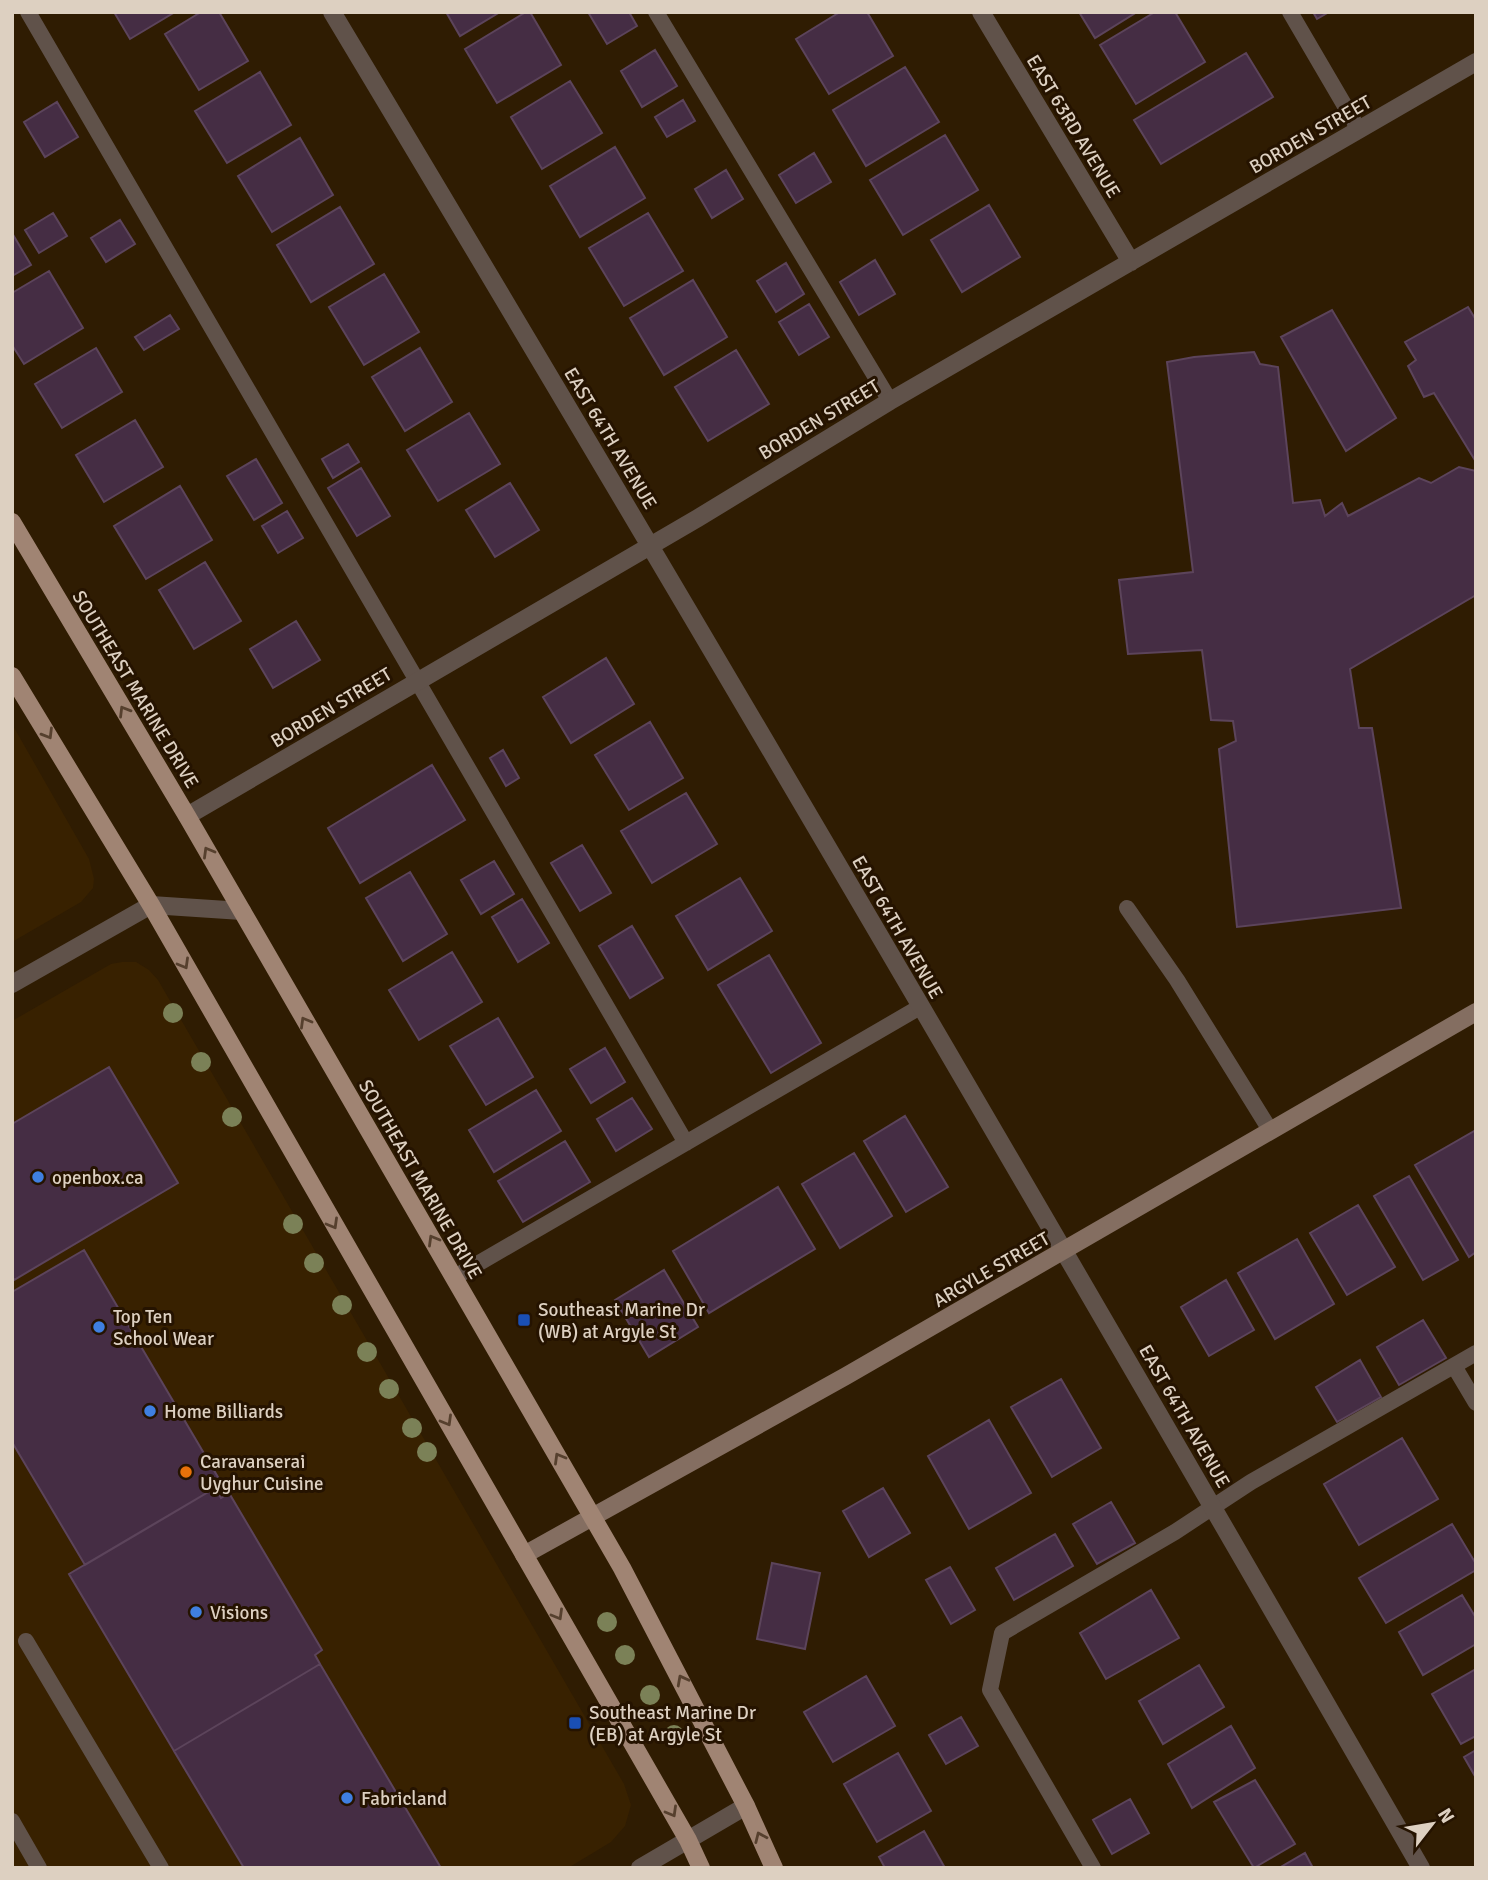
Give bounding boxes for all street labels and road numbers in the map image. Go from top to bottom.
street label: EAST 63RD AVENUE [1021,50,1125,203]
street label: BORDEN STREET [1245,90,1376,180]
street label: EAST 64TH AVENUE [558,363,662,514]
street label: BORDEN STREET [755,374,885,465]
street label: SOUTHEAST MARINE DRIVE [67,586,204,793]
street label: BORDEN STREET [267,662,397,753]
street label: EAST 64TH AVENUE [846,852,948,1003]
street label: SOUTHEAST MARINE DRIVE [353,1075,487,1284]
street label: ARGYLE STREET [929,1226,1055,1313]
street label: EAST 64TH AVENUE [1133,1341,1235,1492]

